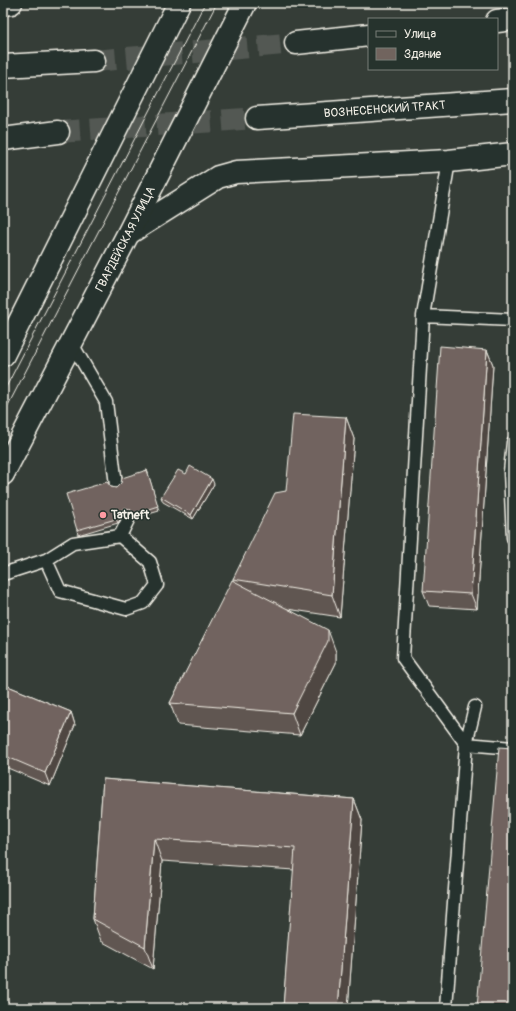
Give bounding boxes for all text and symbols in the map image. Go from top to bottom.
legend [368,18,498,70]
text: Улица [404,27,436,42]
text: Здание [404,47,441,62]
street label: ВОЗНЕСЕНСКИЙ ТРАКТ [323,98,446,121]
street label: ГВАРДЕЙСКАЯ УЛИЦА [92,184,159,294]
place label: Tatneft [110,508,151,523]
marker: Tatneft [98,510,108,520]

